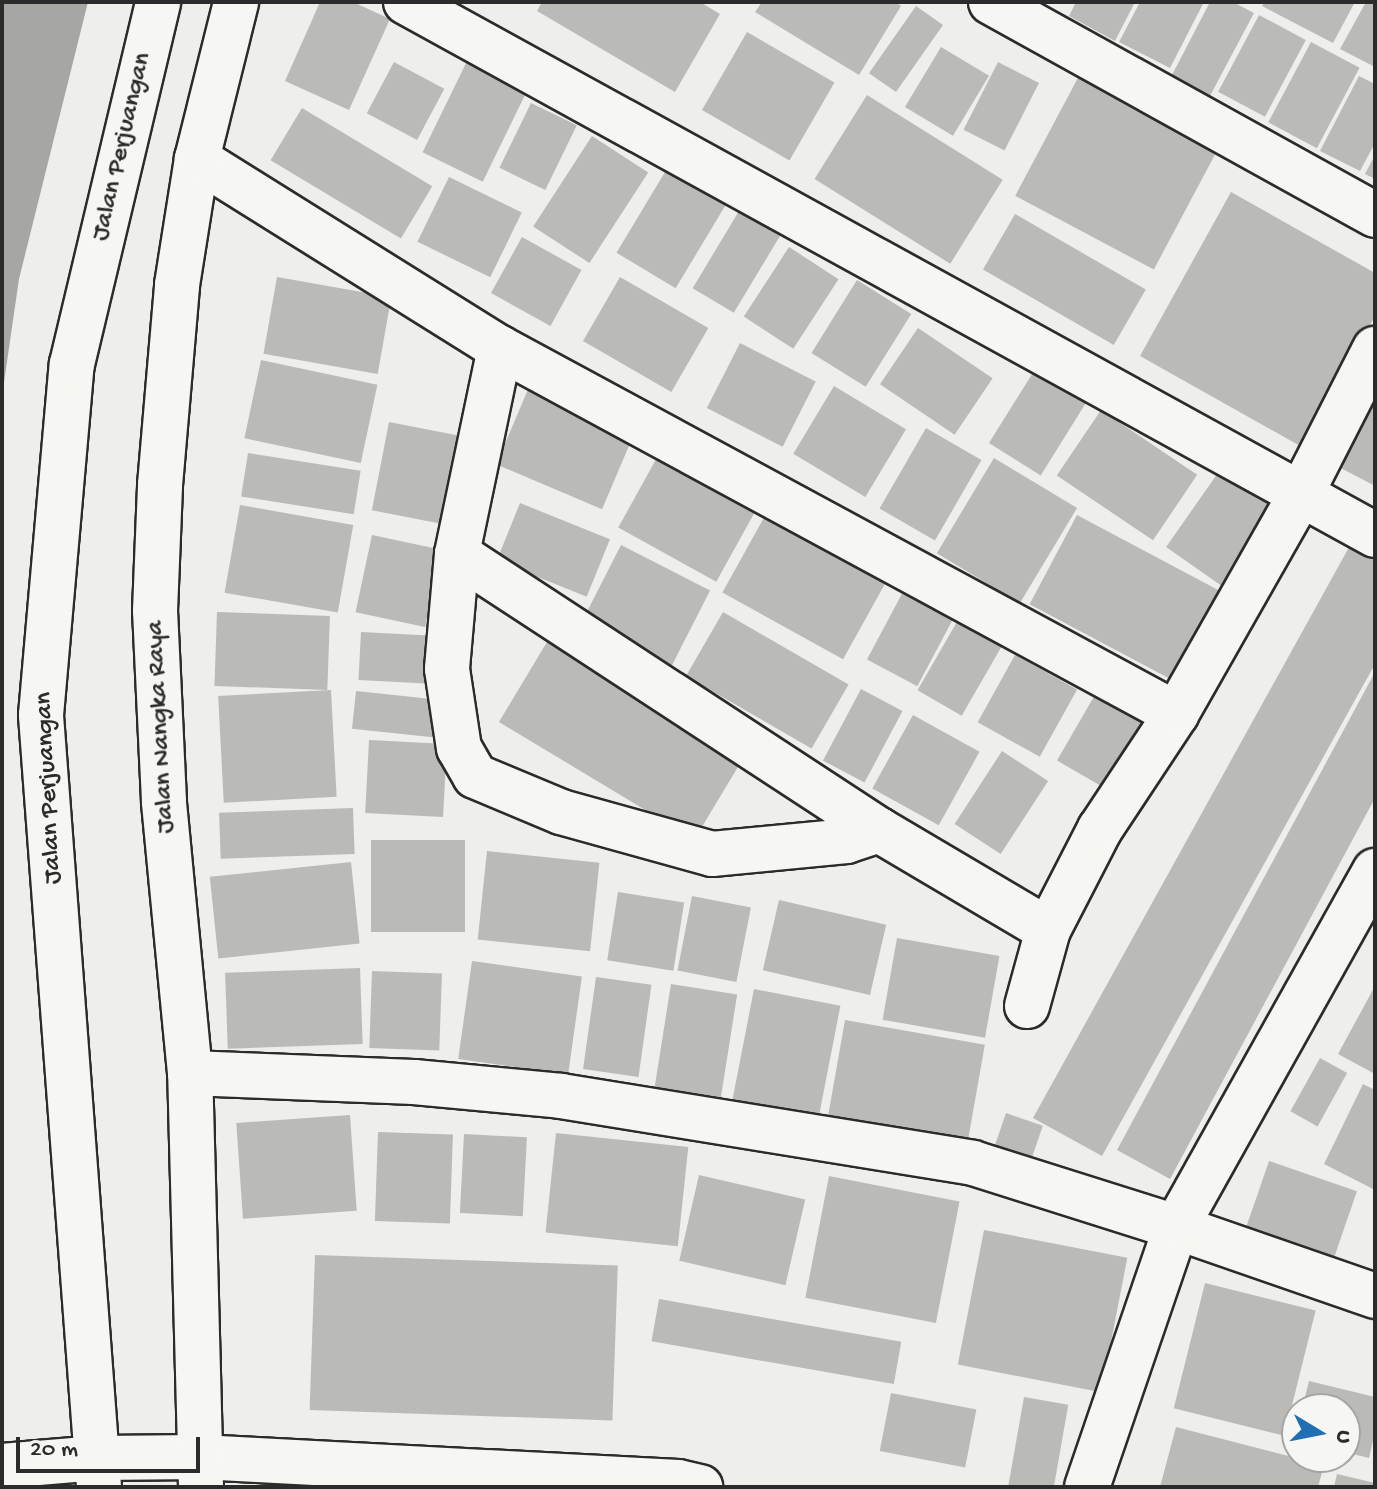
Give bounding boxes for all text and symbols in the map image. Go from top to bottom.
street label: Jalan Perjuangan [86,50,160,244]
street label: Jalan Nangka Raya [141,620,183,834]
street label: Jalan Perjuangan [29,691,71,885]
north arrow [1281,1393,1361,1473]
scale bar [20,1421,204,1471]
text: U [1329,1428,1357,1445]
text: 20 m [30,1436,78,1465]

